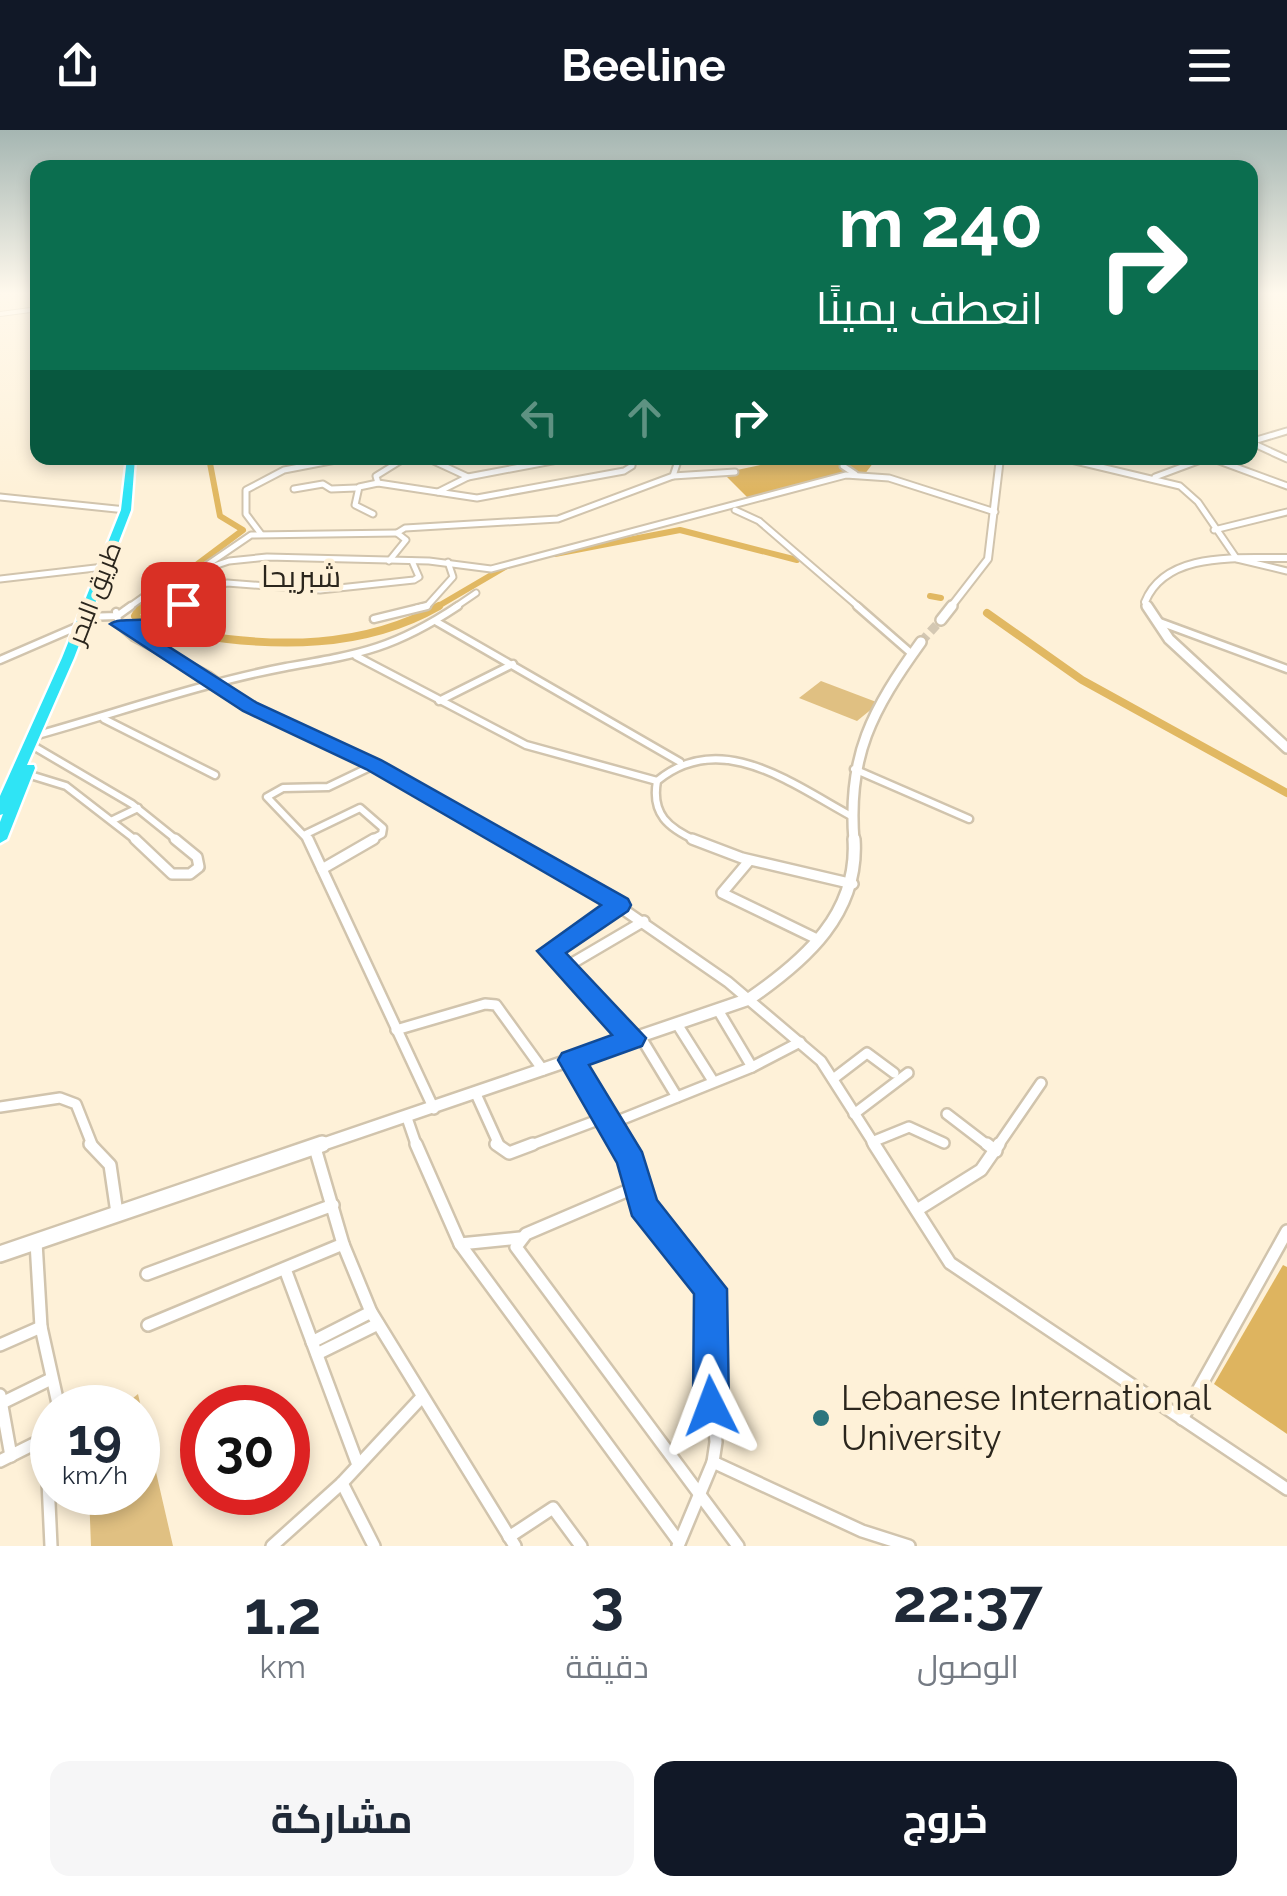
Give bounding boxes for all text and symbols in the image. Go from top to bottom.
icon: share [50,38,105,93]
icon: menu [1182,38,1237,93]
text: Beeline [561,39,726,92]
text: 240 m [839,181,1043,263]
icon: right [1078,200,1208,330]
text: انعطف يمينًا [815,282,1043,335]
icon: left [512,390,567,445]
icon: ahead [617,390,672,445]
icon: right [722,390,777,445]
street label: طريق البحر [60,538,128,651]
district label: شبريحا [261,559,341,594]
pin [141,562,226,647]
icon: arrive [156,577,211,632]
position arrow [659,1354,763,1458]
place label: Lebanese International University [841,1377,1212,1458]
speed limit sign: 30 [180,1385,310,1515]
marker: Lebanese International University [810,1407,832,1429]
text: 19 [68,1408,122,1467]
text: km/h [62,1460,128,1490]
text: 3 [590,1566,624,1636]
text: 22:37 [893,1566,1043,1636]
text: 1.2 [244,1578,321,1648]
text: km [260,1648,306,1685]
text: دقيقة [566,1648,649,1685]
text: الوصول [917,1648,1019,1685]
button: مشاركة [50,1761,634,1876]
button: خروج [654,1761,1237,1876]

